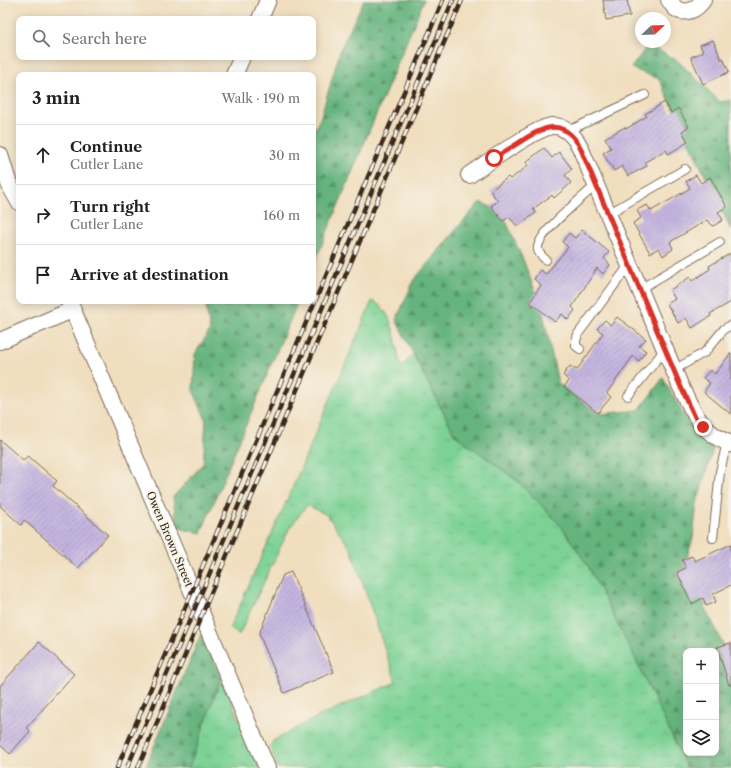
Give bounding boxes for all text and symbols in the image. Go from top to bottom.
north arrow [635,12,671,48]
search box [16,16,316,60]
icon: search [30,27,52,49]
text: Search here [62,29,147,48]
text: 3 min [32,88,81,108]
text: Walk · 190 m [221,90,300,106]
text: Continue [70,137,142,156]
icon: ahead [32,144,54,166]
text: 30 m [269,147,300,163]
route start [485,149,503,167]
text: Cutler Lane [70,156,143,172]
text: Turn right [70,197,150,216]
icon: right [32,204,54,226]
text: 160 m [263,207,300,223]
text: Cutler Lane [70,216,143,232]
icon: arrive [32,264,54,286]
text: Arrive at destination [70,265,229,284]
route end [694,418,712,436]
street label: Owen Brown Street [144,489,197,589]
map controls [683,648,719,756]
button: + [683,648,719,684]
button: − [683,684,719,720]
button: layers [683,720,719,756]

